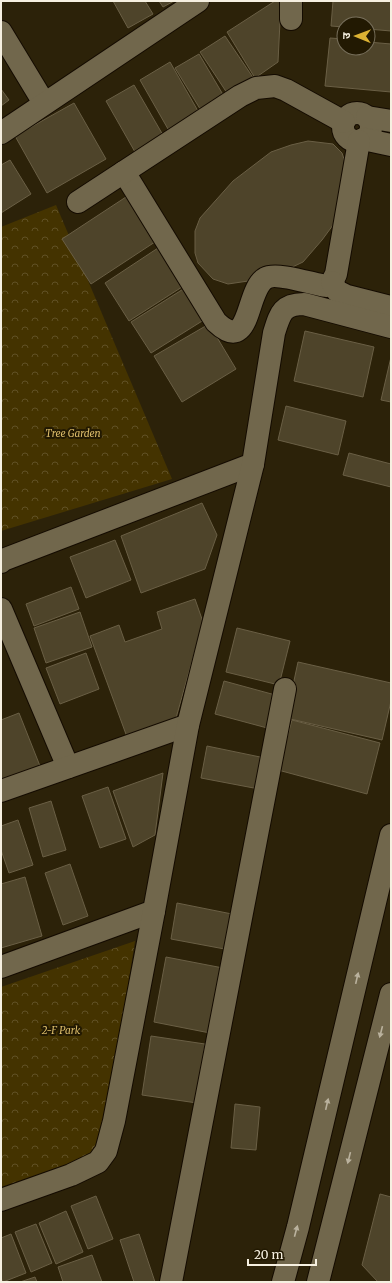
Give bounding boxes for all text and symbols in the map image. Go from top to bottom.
north arrow [336,16,376,56]
text: उ [339,32,353,39]
park label: Tree Garden [45,427,101,440]
one-way arrow [354,972,360,984]
park label: 2-F Park [41,1024,81,1037]
one-way arrow [378,1026,384,1038]
one-way arrow [324,1098,330,1111]
one-way arrow [346,1151,352,1164]
one-way arrow [294,1225,300,1237]
scale bar [248,1241,316,1267]
text: 20 m [254,1247,283,1262]

